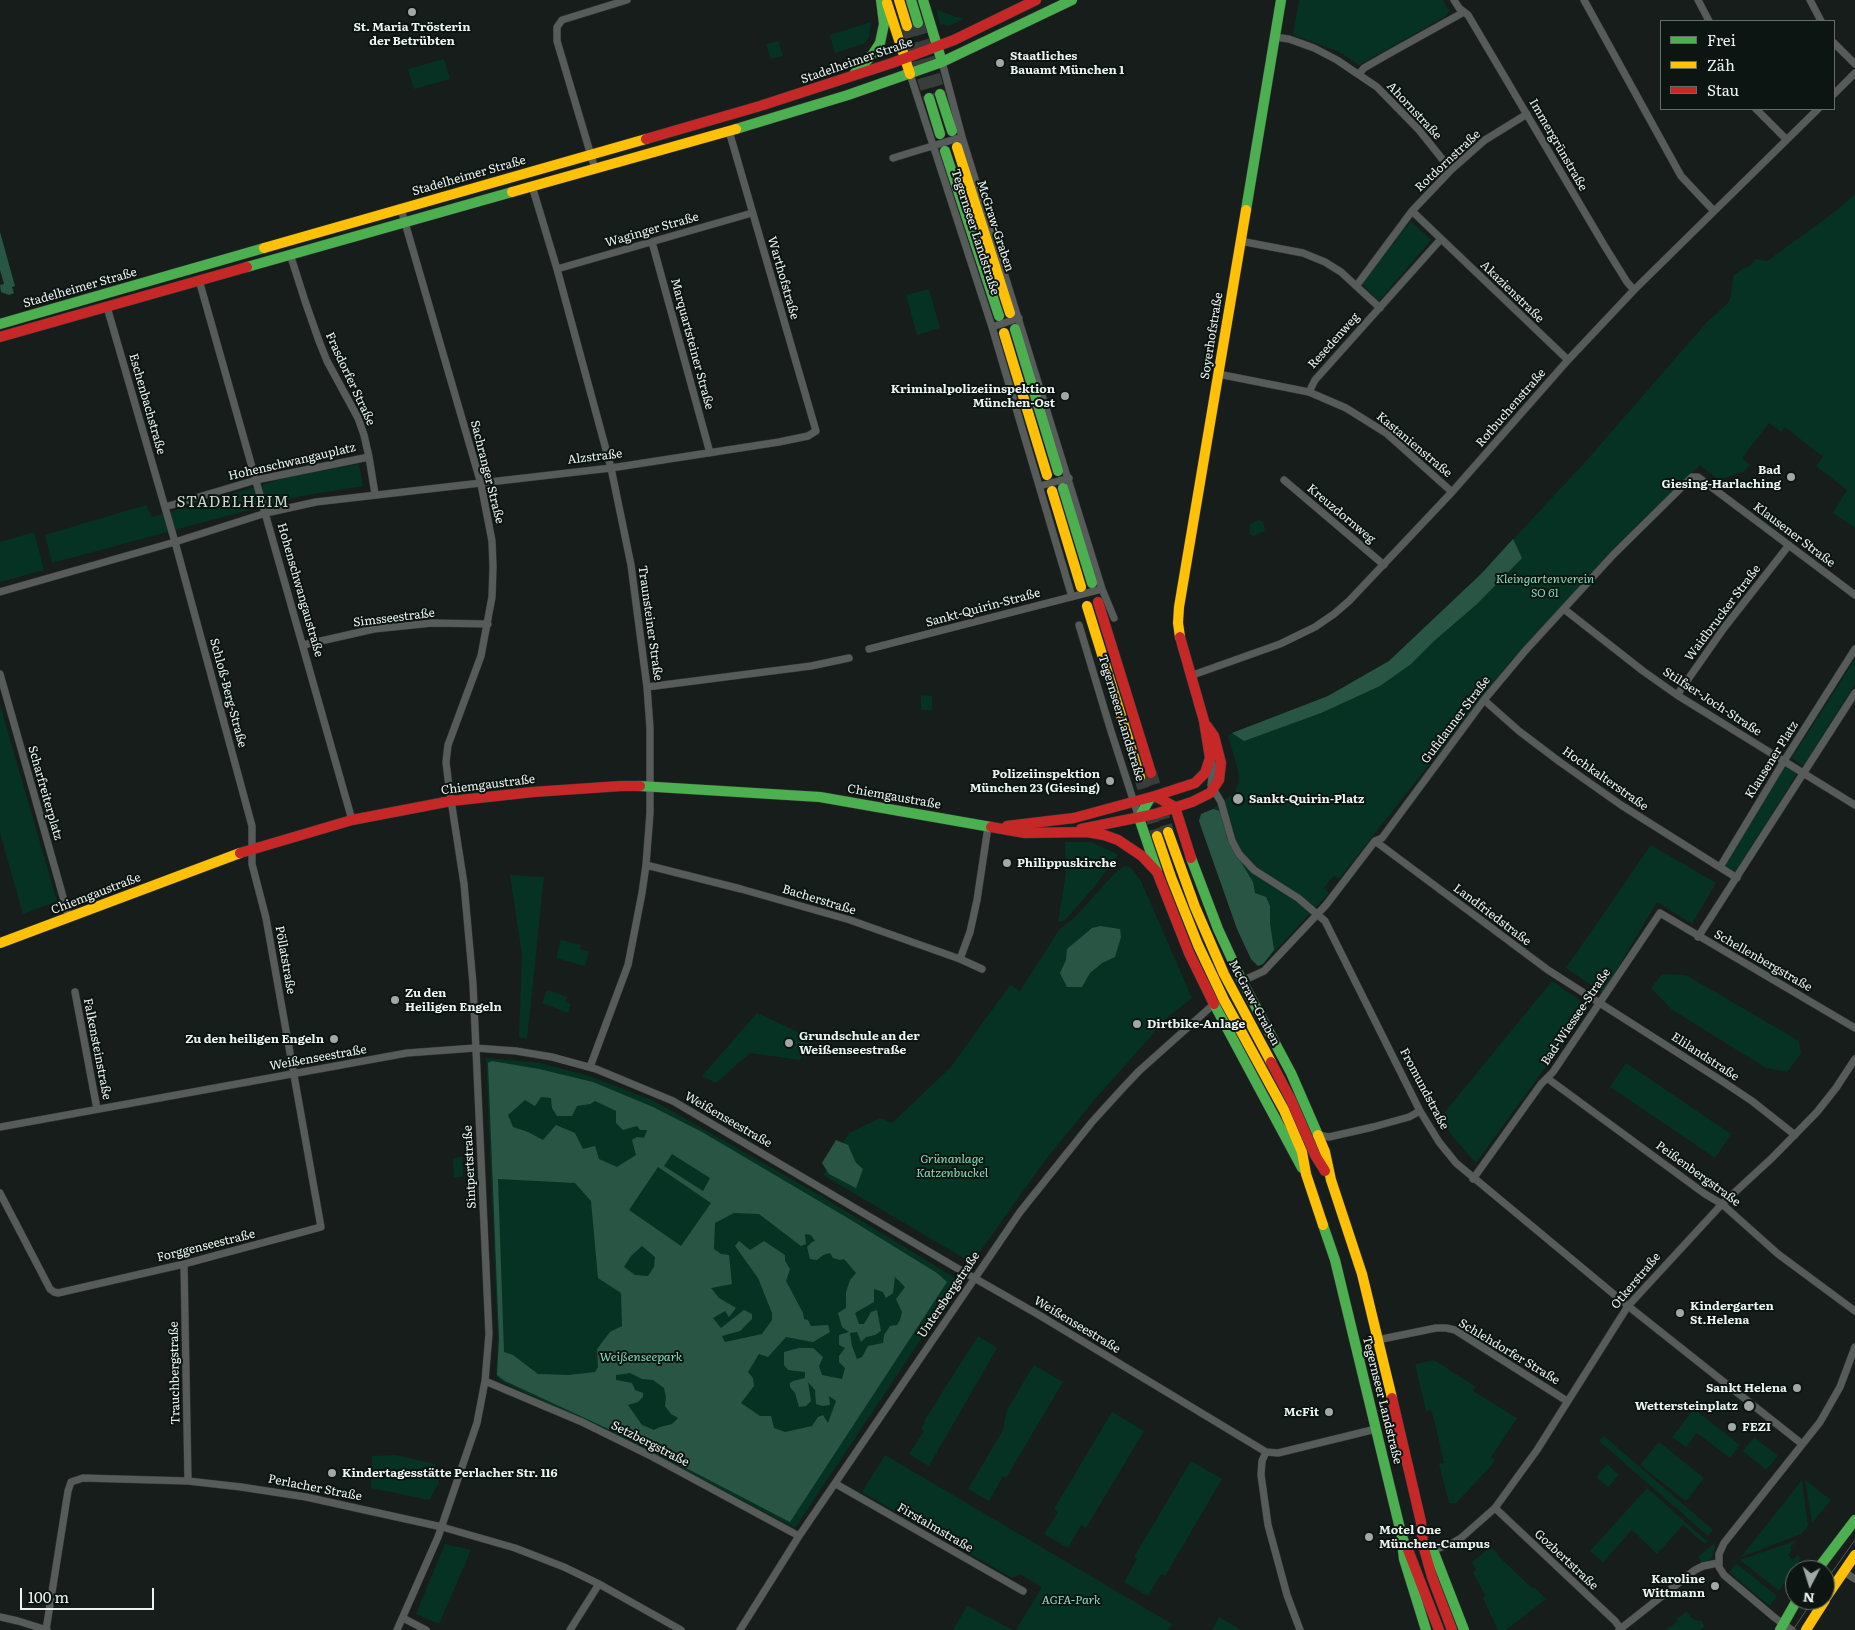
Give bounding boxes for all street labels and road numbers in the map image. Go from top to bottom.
street label: Stadelheimer Straße [799,35,915,87]
street label: Ahornstraße [1384,79,1444,143]
street label: Immergrünstraße [1526,96,1590,194]
street label: Rotdornstraße [1412,127,1484,195]
street label: Stadelheimer Straße [411,153,527,199]
street label: Tegernseer Landstraße [948,167,1002,297]
street label: McGraw-Graben [973,179,1017,273]
street label: Waginger Straße [603,210,701,250]
street label: Warthofstraße [764,235,802,321]
street label: Akazienstraße [1477,258,1547,326]
street label: Stadelheimer Straße [22,265,138,311]
street label: Marquartsteiner Straße [668,277,716,411]
street label: Soyerhofstraße [1198,291,1226,381]
street label: Resedenweg [1305,310,1363,372]
street label: Frasdorfer Straße [322,330,378,428]
street label: Eschenbachstraße [126,352,168,456]
street label: Rotbuchenstraße [1473,366,1549,450]
street label: Kastanienstraße [1373,409,1455,481]
street label: Sachranger Straße [467,419,507,525]
street label: Hohenschwangauplatz [227,440,357,484]
street label: Alzstraße [567,446,623,468]
street label: Kreuzdornweg [1304,481,1378,547]
street label: Klausener Straße [1750,500,1838,570]
street label: Hohenschwangaustraße [274,521,326,659]
street label: Waidbrucker Straße [1682,562,1764,664]
street label: Traunsteiner Straße [635,564,665,682]
street label: Sankt-Quirin-Straße [924,586,1042,630]
street label: Simsseestraße [352,606,436,630]
street label: Schloß-Berg-Straße [206,637,250,749]
street label: Tegernseer Landstraße [1095,653,1147,783]
street label: Stilfser-Joch-Straße [1660,665,1764,739]
street label: Gufidauner Straße [1418,673,1494,767]
street label: Klausener Platz [1742,719,1802,801]
street label: Scharfreiterplatz [25,744,65,842]
street label: Hochkalterstraße [1559,744,1651,814]
street label: Chiemgaustraße [440,772,536,798]
street label: Chiemgaustraße [846,782,942,812]
street label: Chiemgaustraße [49,870,143,918]
street label: Landfriedstraße [1450,881,1534,949]
street label: Bacherstraße [780,882,858,918]
street label: Pöllatstraße [272,925,298,995]
street label: Schellenbergstraße [1712,927,1814,995]
street label: McGraw-Graben [1225,958,1283,1048]
street label: Bad-Wiessee-Straße [1538,966,1614,1068]
street label: Falkensteinstraße [80,997,114,1101]
street label: Elilandstraße [1669,1030,1741,1084]
street label: Weißenseestraße [268,1042,368,1074]
street label: Fromundstraße [1396,1046,1452,1132]
street label: Weißenseestraße [682,1089,774,1151]
street label: Sintpertstraße [461,1125,479,1209]
street label: Peißenbergstraße [1653,1138,1743,1210]
street label: Forggenseestraße [155,1227,257,1265]
street label: Untersbergstraße [915,1249,983,1341]
street label: Otkerstraße [1608,1250,1664,1312]
street label: Weißenseestraße [1031,1293,1123,1357]
street label: Schlehdorfer Straße [1456,1316,1562,1388]
street label: Trauchbergstraße [167,1321,183,1425]
street label: Tegernseer Landstraße [1359,1334,1405,1466]
street label: Setzbergstraße [608,1418,692,1470]
street label: Perlacher Straße [267,1472,363,1504]
street label: Firstalmstraße [894,1500,976,1556]
street label: Gozbertstraße [1531,1527,1601,1593]

